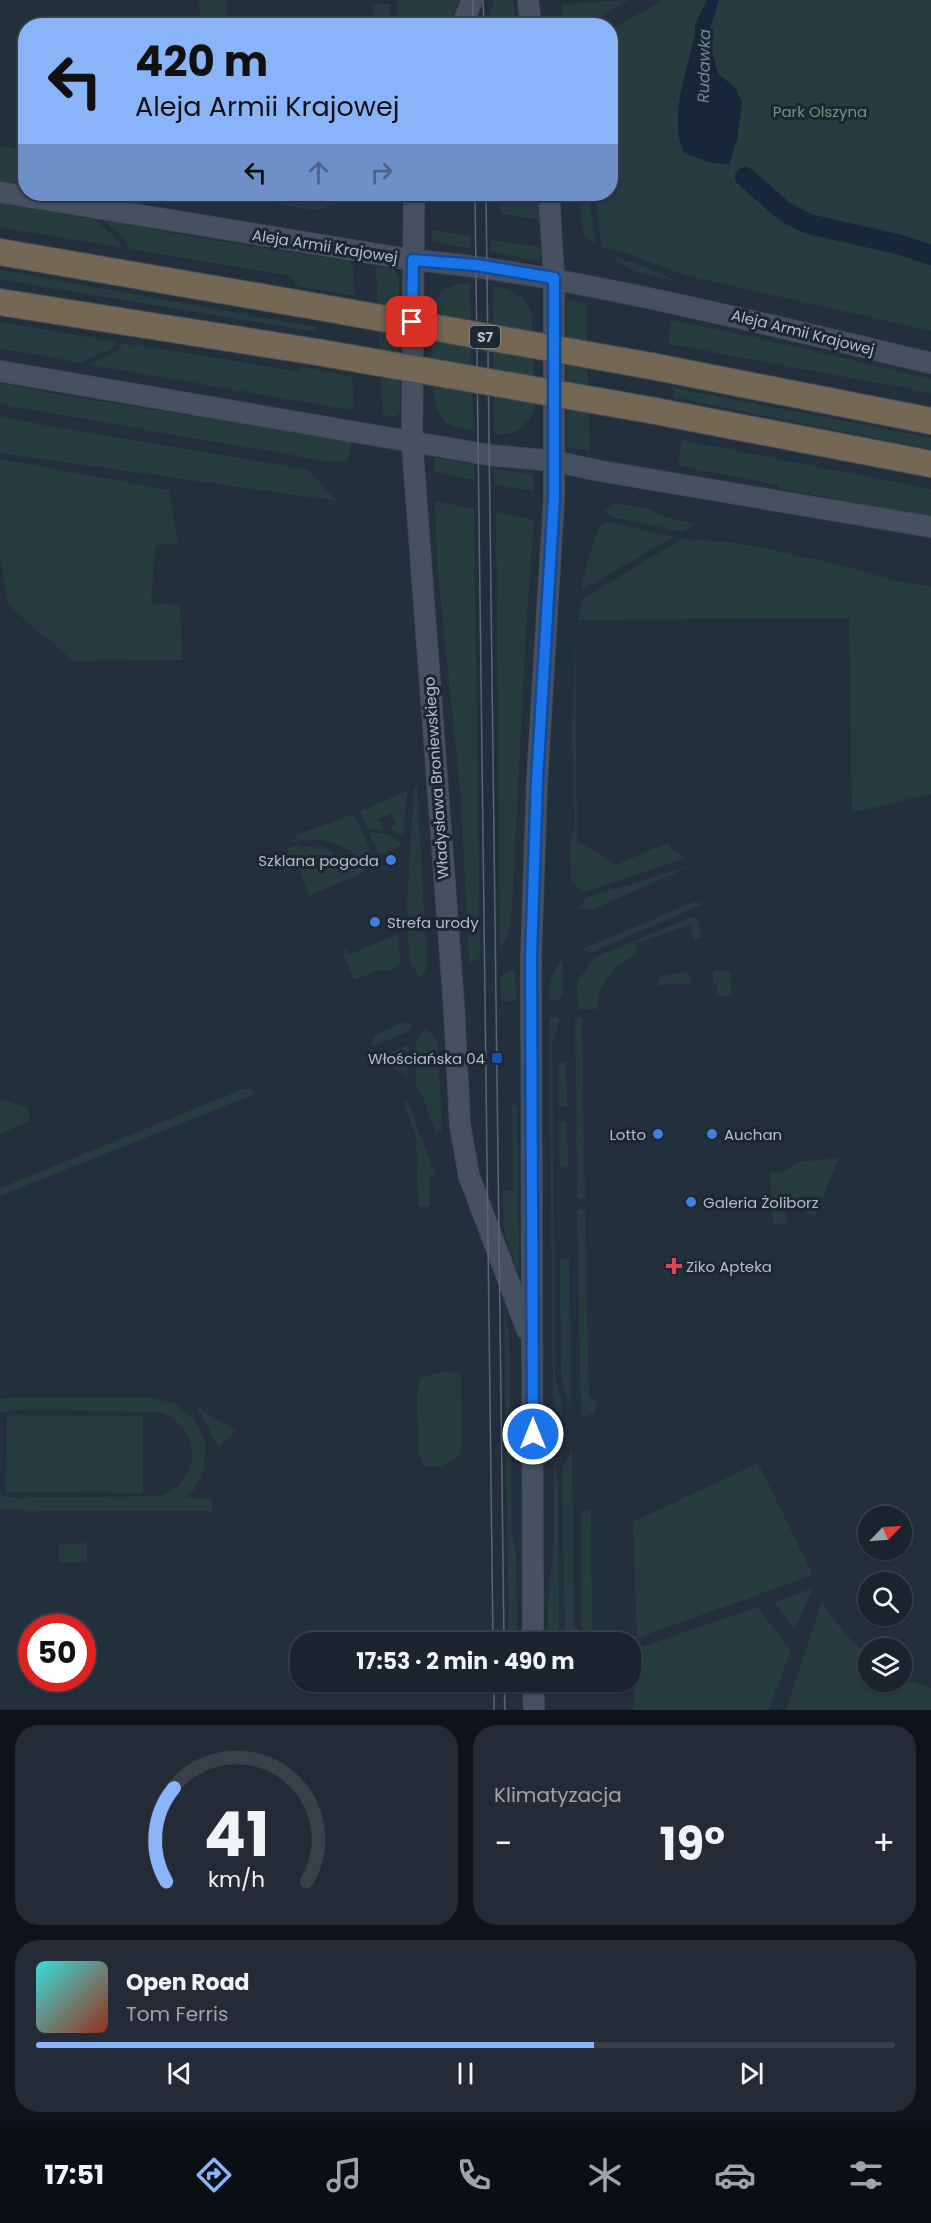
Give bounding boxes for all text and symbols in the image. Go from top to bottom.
water label: Rudawka [692,29,716,103]
text: 420 m [135,32,268,91]
icon: left [36,42,114,120]
text: Aleja Armii Krajowej [135,88,399,125]
park label: Park Olszyna [773,101,867,122]
icon: left [239,156,272,189]
icon: ahead [302,156,335,189]
icon: right [365,156,398,189]
street label: Aleja Armii Krajowej [251,224,399,268]
pin [386,296,437,347]
street label: Aleja Armii Krajowej [729,304,877,360]
icon: arrive [395,305,428,338]
road number: S7 [470,326,500,348]
street label: Władysława Broniewskiego [418,676,454,880]
place label: Szklana pogoda [258,850,379,871]
marker: Szklana pogoda [384,853,398,867]
place label: Strefa urody [387,912,479,933]
marker: Strefa urody [368,915,382,929]
place label: Włościańska 04 [368,1048,485,1069]
marker: Włościańska 04 [490,1051,504,1065]
place label: Lotto [609,1124,646,1145]
place label: Auchan [724,1124,782,1145]
marker: Lotto [651,1127,665,1141]
marker: Auchan [705,1127,719,1141]
place label: Galeria Żoliborz [703,1192,819,1213]
marker: Galeria Żoliborz [684,1195,698,1209]
place label: Ziko Apteka [686,1256,772,1277]
marker: Ziko Apteka [667,1259,681,1273]
position arrow [501,1402,565,1466]
north arrow [858,1506,912,1560]
map controls [858,1506,912,1692]
button: search [858,1572,912,1626]
speed limit sign: 50 [18,1614,96,1692]
button: layers [858,1638,912,1692]
text: 17:53 · 2 min · 490 m [356,1646,575,1677]
text: Klimatyzacja [494,1781,622,1809]
text: 41 [204,1790,269,1878]
text: 19° [660,1813,725,1876]
text: − [494,1820,512,1867]
text: + [872,1820,895,1867]
text: km/h [208,1864,265,1895]
text: Open Road [126,1967,250,1998]
text: Tom Ferris [126,2000,228,2028]
icon: previous [163,2057,196,2090]
icon: pause [449,2057,482,2090]
icon: next [735,2057,768,2090]
icon: directions [193,2154,235,2196]
icon: music [323,2154,365,2196]
icon: phone [453,2154,495,2196]
icon: climate [584,2154,626,2196]
icon: car [714,2154,756,2196]
icon: filters [845,2154,887,2196]
text: 17:51 [44,2156,104,2193]

